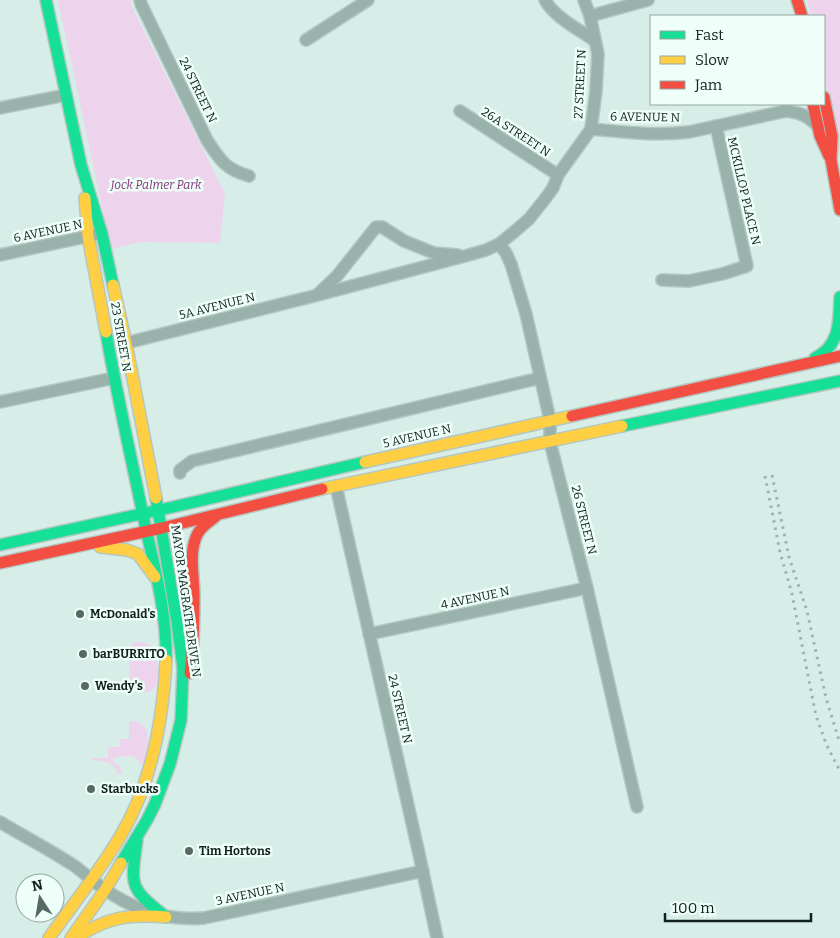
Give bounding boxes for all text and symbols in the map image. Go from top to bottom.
legend [650,15,825,105]
text: Fast [695,26,724,44]
street label: 27 STREET N [571,48,589,119]
text: Slow [695,51,730,69]
street label: 24 STREET N [176,55,220,125]
text: Jam [694,76,723,94]
street label: 26A STREET N [479,105,553,160]
street label: 6 AVENUE N [610,109,681,125]
street label: MCKILLOP PLACE N [725,136,763,247]
park label: Jock Palmer Park [109,178,202,192]
street label: 6 AVENUE N [12,217,84,245]
street label: 5A AVENUE N [178,290,257,322]
street label: 23 STREET N [108,301,134,373]
street label: 5 AVENUE N [382,421,453,451]
street label: 26 STREET N [569,484,599,556]
street label: MAYOR MAGRATH DRIVE N [168,524,204,678]
street label: 4 AVENUE N [439,584,511,612]
place label: McDonald's [90,607,156,621]
marker: McDonald's [74,608,86,620]
place label: barBURRITO [93,647,165,661]
marker: barBURRITO [77,648,89,660]
street label: 24 STREET N [385,673,415,746]
place label: Wendy's [95,679,143,693]
marker: Wendy's [79,680,91,692]
place label: Starbucks [101,782,159,796]
marker: Starbucks [85,783,97,795]
place label: Tim Hortons [199,844,271,858]
marker: Tim Hortons [183,845,195,857]
north arrow [15,873,65,923]
text: N [30,876,45,895]
street label: 3 AVENUE N [214,880,286,908]
scale bar [665,890,811,922]
text: 100 m [672,899,715,917]

